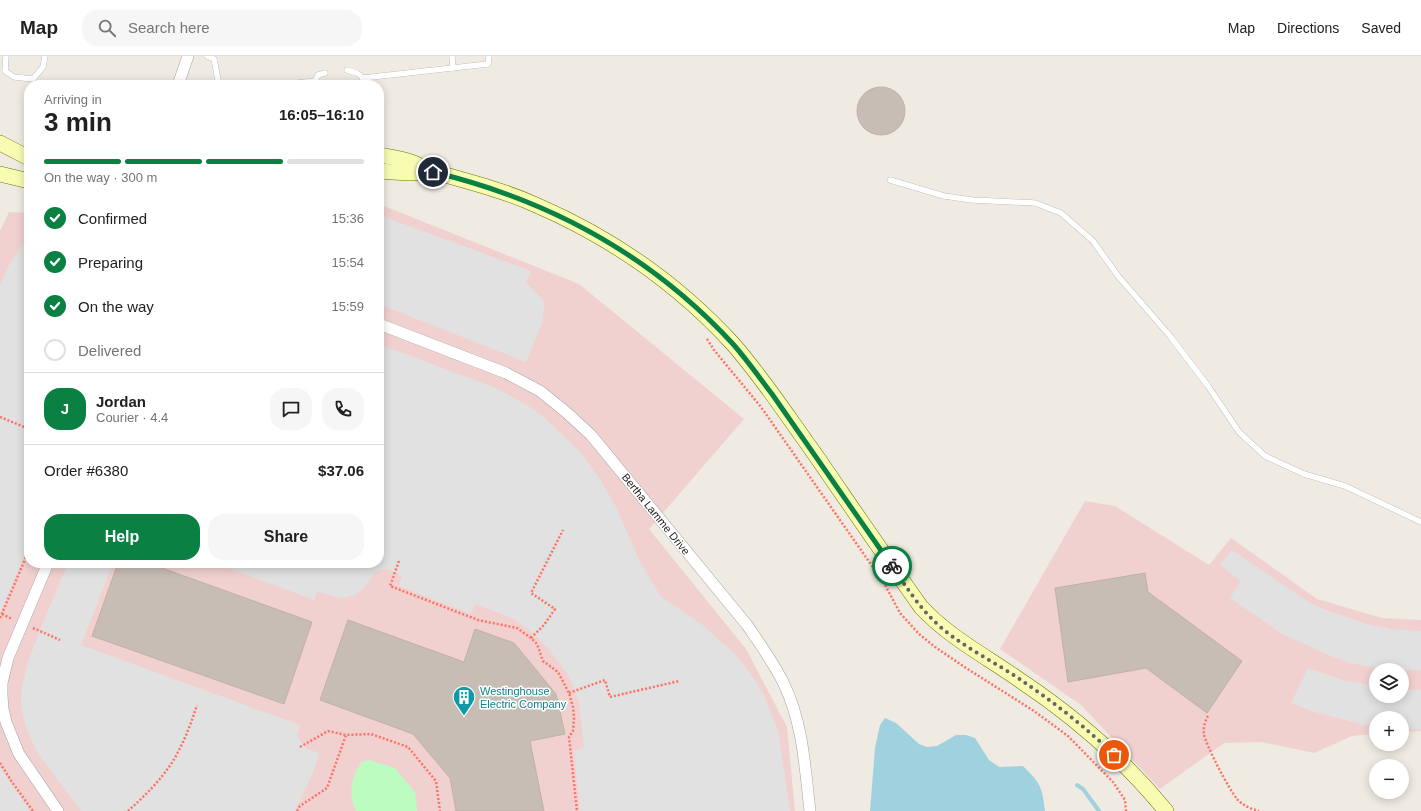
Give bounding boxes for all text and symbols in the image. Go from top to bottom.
search box [82,10,362,46]
text: Map [20,17,58,38]
icon: search [96,17,118,39]
text: Search here [128,19,210,36]
text: Map [1228,20,1255,36]
text: Directions [1277,20,1339,36]
text: Saved [1361,20,1401,36]
text: Arriving in [44,92,102,107]
text: 16:05–16:10 [279,106,364,123]
text: 3 min [44,107,112,137]
pin [416,155,450,189]
icon: home [422,161,444,183]
text: On the way · 300 m [44,170,157,185]
icon: check [44,207,66,229]
text: Confirmed [78,210,147,227]
text: 15:36 [331,211,364,226]
icon: check [44,251,66,273]
text: Preparing [78,254,143,271]
text: 15:54 [331,255,364,270]
icon: check [44,295,66,317]
text: On the way [78,298,154,315]
text: 15:59 [331,299,364,314]
text: Delivered [78,342,141,359]
button: chat [270,388,312,430]
button: phone [322,388,364,430]
text: Jordan [96,393,146,410]
text: J [61,400,69,417]
text: Courier · 4.4 [96,410,168,425]
text: Order #6380 [44,462,128,479]
text: $37.06 [318,462,364,479]
street label: Bertha Lamme Drive [620,471,692,557]
button: Help [44,514,200,560]
button: Share [208,514,364,560]
courier [872,546,912,586]
icon: bike [881,555,903,577]
map controls [1369,663,1409,799]
button: layers [1369,663,1409,703]
building icon: Westinghouse Electric Company [451,684,477,717]
place label: Westinghouse Electric Company [480,685,567,710]
button: + [1369,711,1409,751]
pin [1097,738,1131,772]
icon: bag [1103,744,1125,766]
button: − [1369,759,1409,799]

